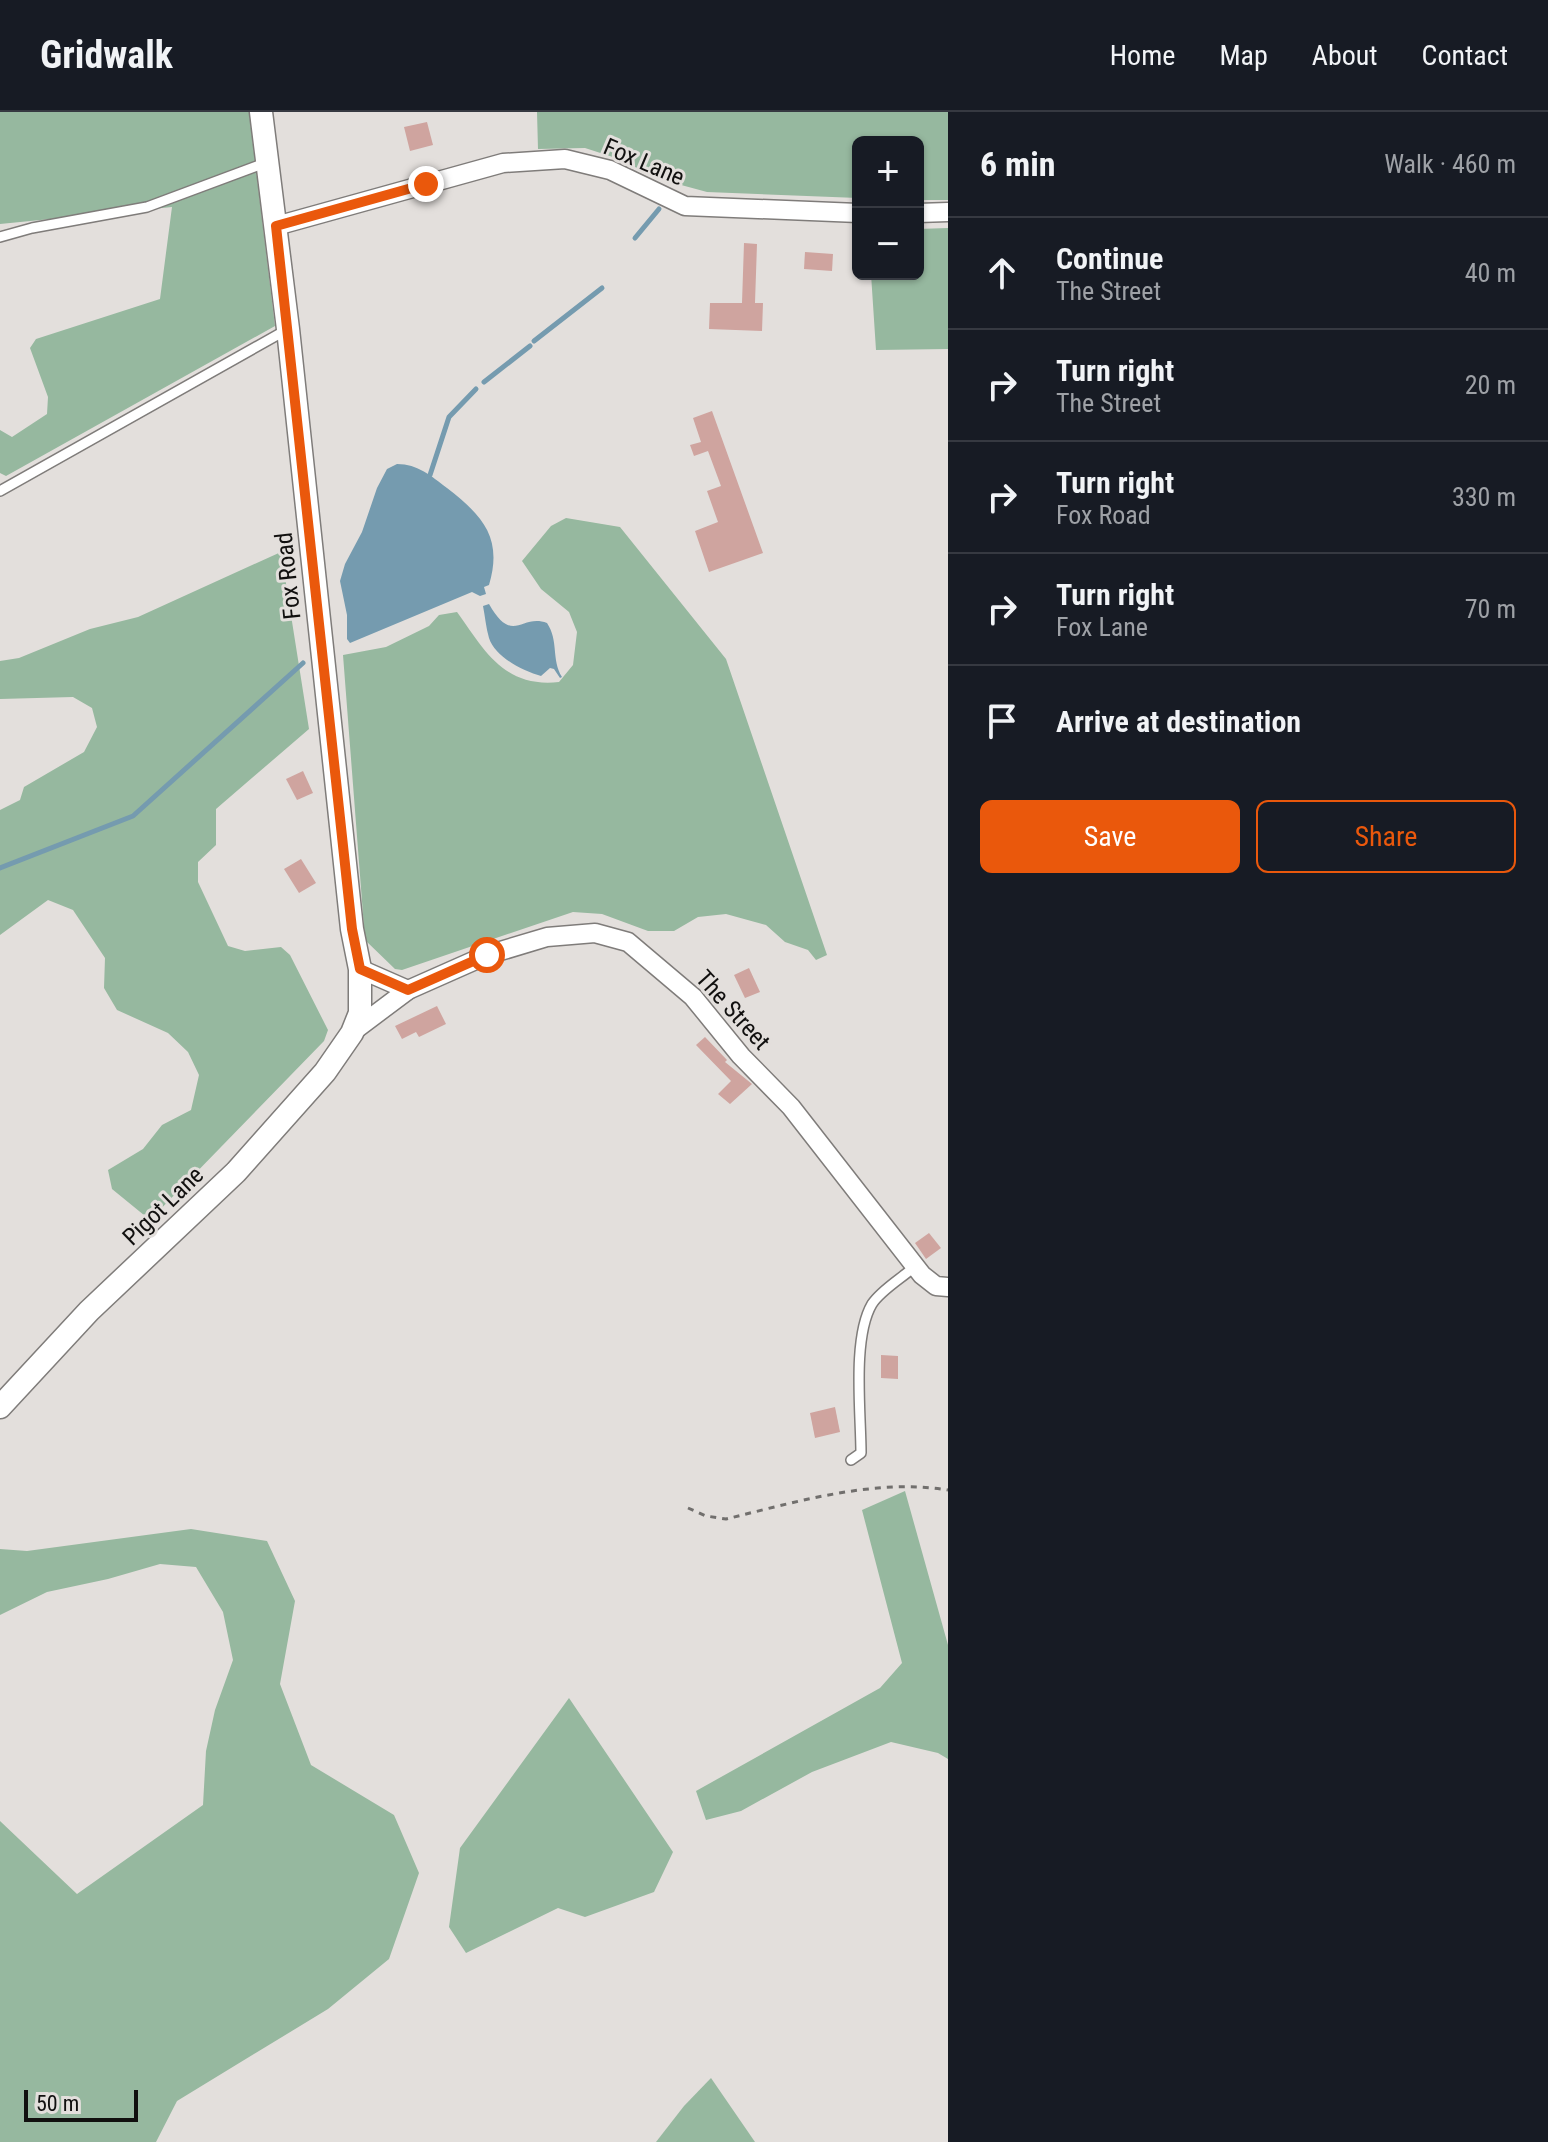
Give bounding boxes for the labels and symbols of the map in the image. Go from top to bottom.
street label: Fox Lane [599,133,689,191]
route end [408,166,444,202]
street label: Fox Road [270,531,306,621]
route start [469,937,505,973]
street label: The Street [690,965,776,1055]
street label: Pigot Lane [117,1161,209,1251]
scale bar [24,2086,138,2122]

